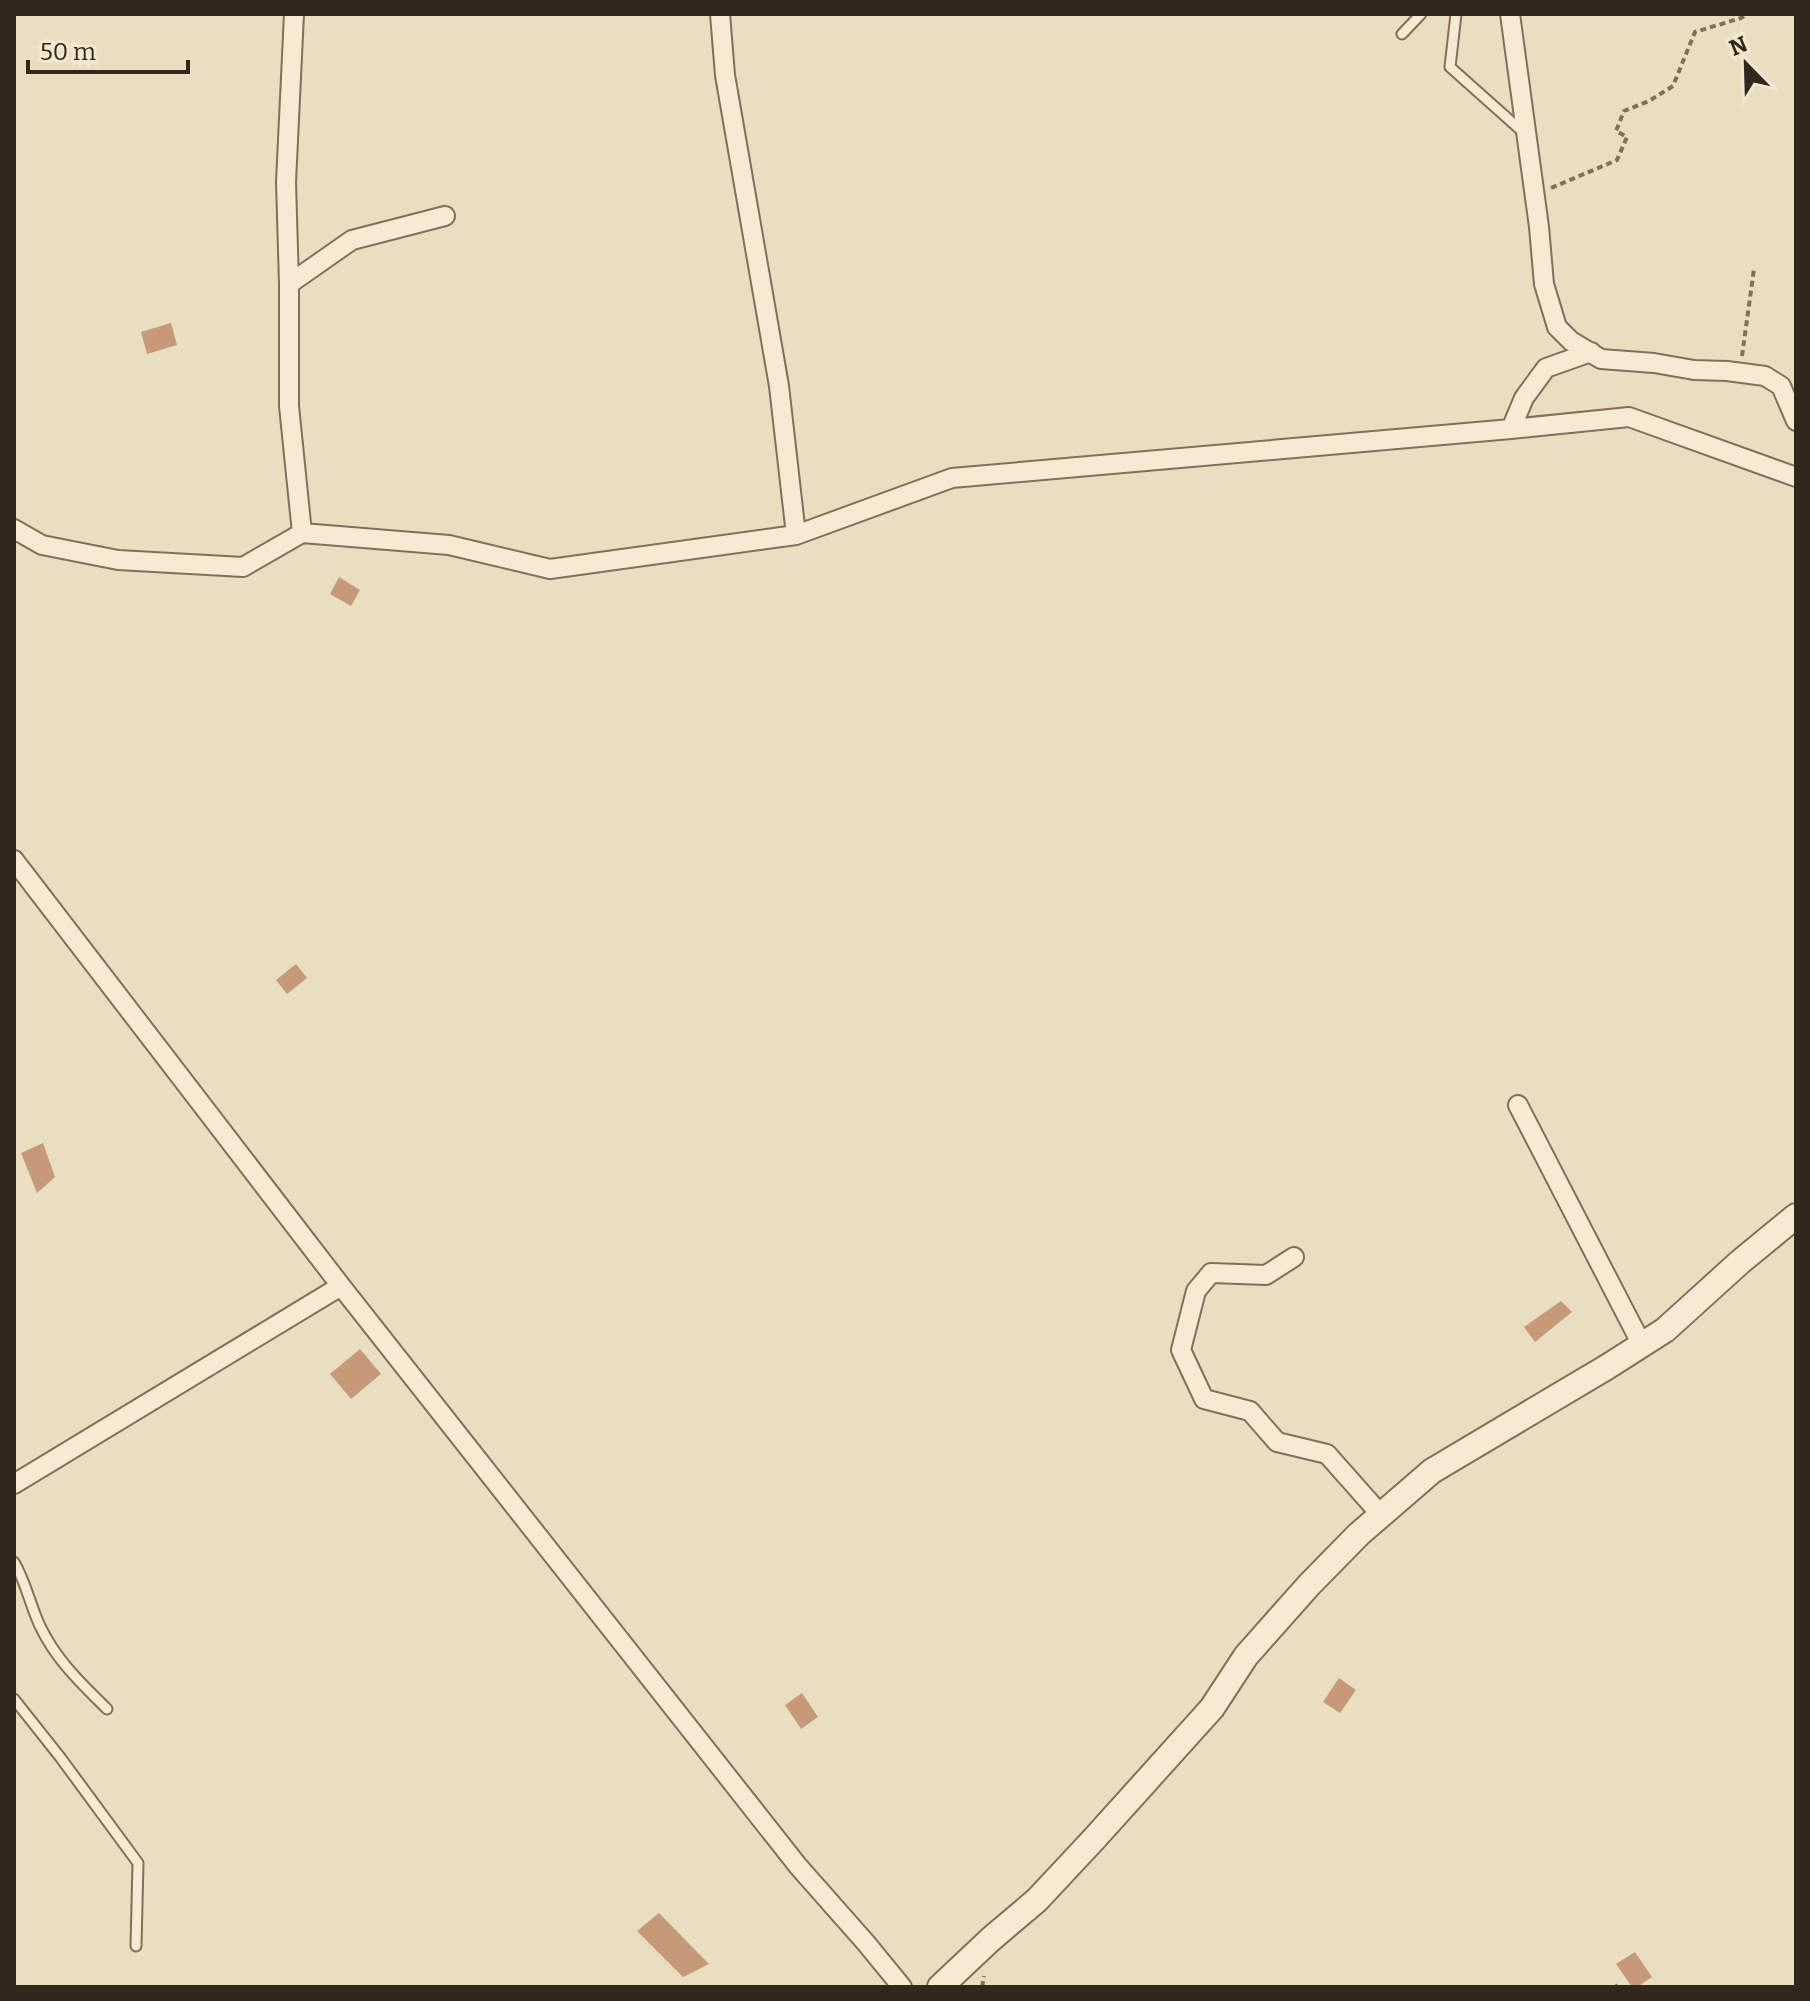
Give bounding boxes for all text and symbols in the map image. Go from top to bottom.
scale bar [28,24,188,74]
north arrow [1706,24,1786,104]
text: N [1725,30,1751,62]
text: 50 m [40,38,96,66]

